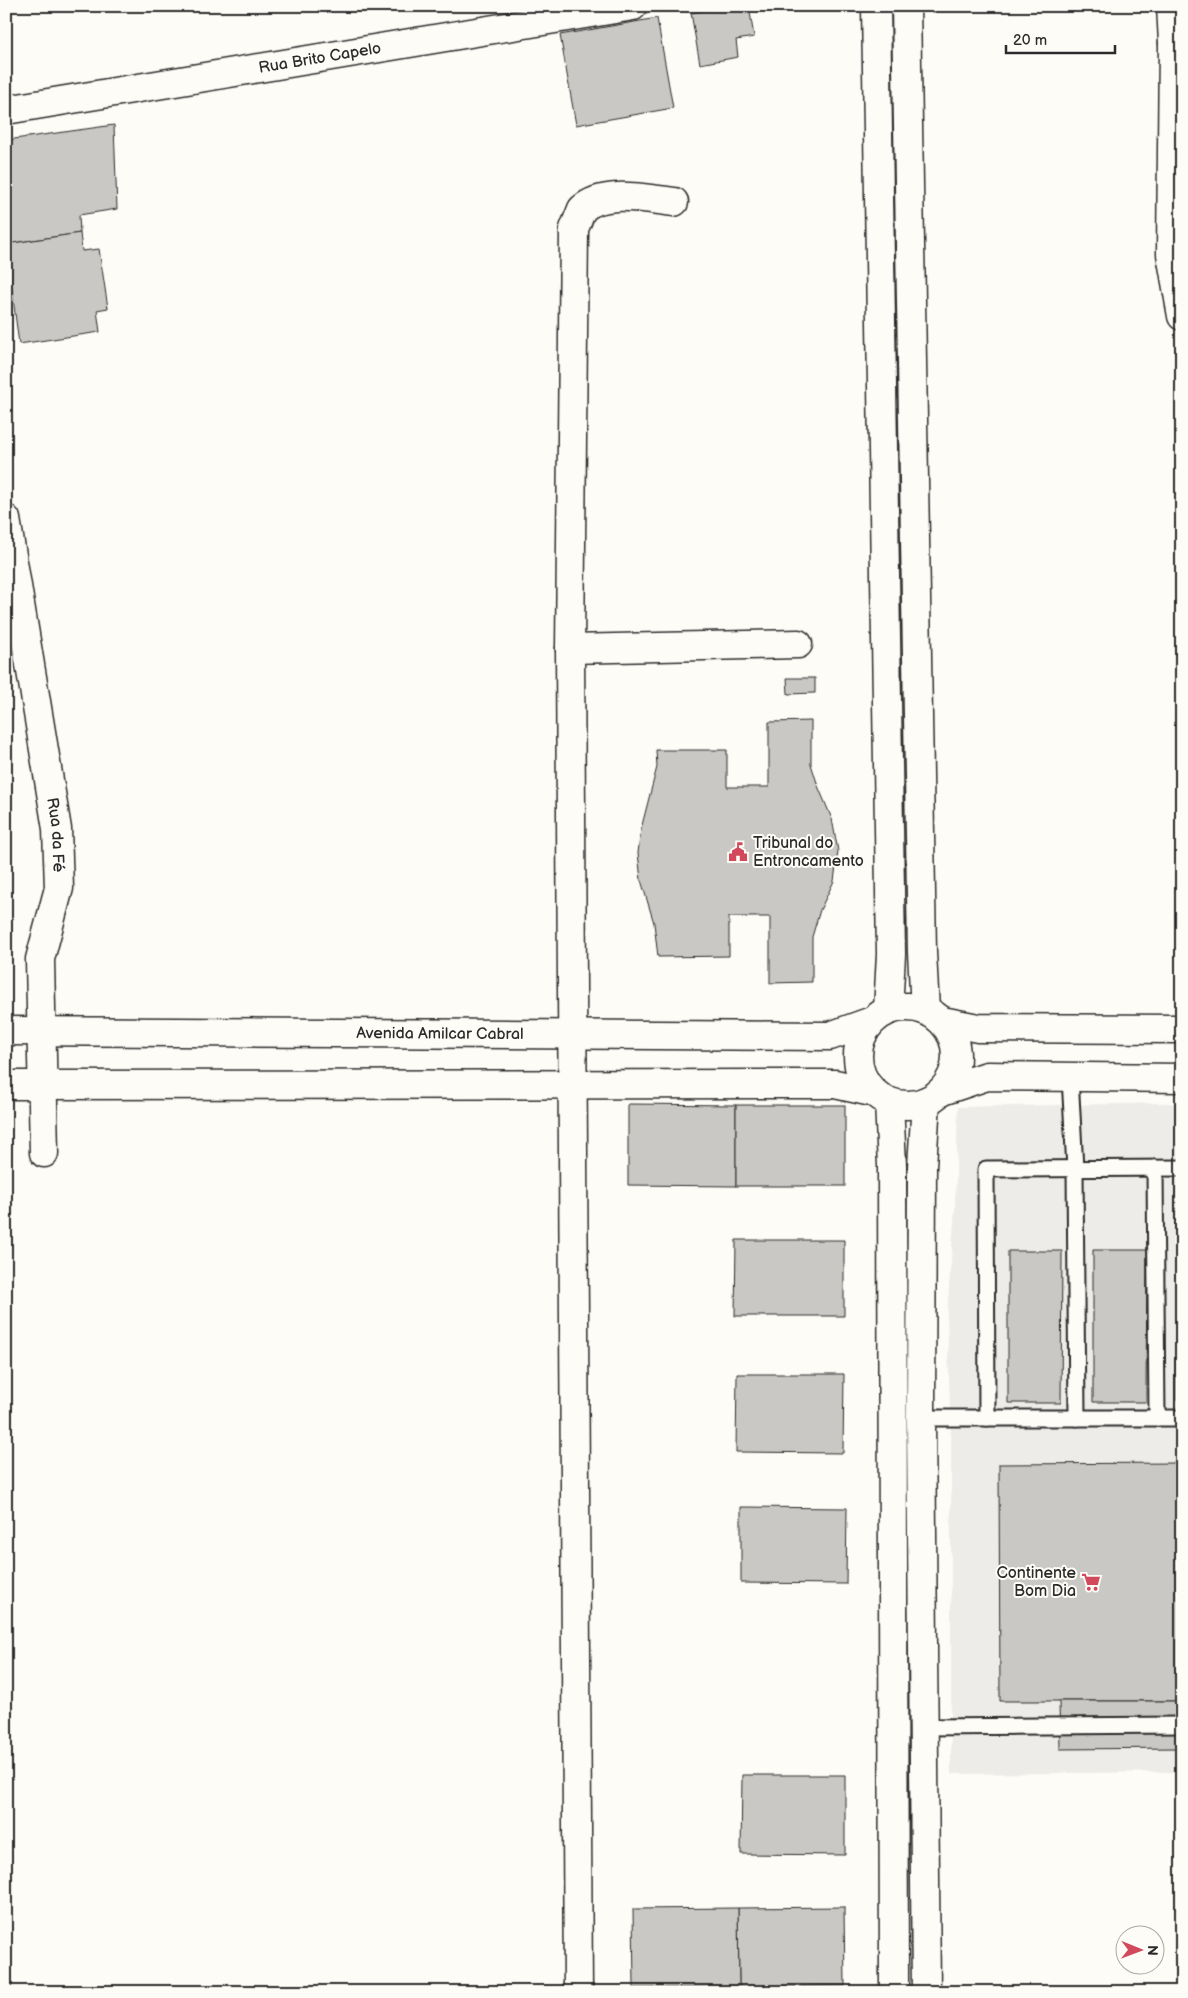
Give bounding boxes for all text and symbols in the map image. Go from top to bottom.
scale bar [1006,22,1114,54]
text: 20 m [1013,31,1047,50]
street label: Rua Brito Capelo [257,38,382,77]
street label: Rua da Fé [42,796,68,873]
place label: Tribunal do Entroncamento [753,834,864,871]
public building icon: Tribunal do Entroncamento [727,841,749,863]
street label: Avenida Amilcar Cabral [356,1024,524,1044]
place label: Continente Bom Dia [996,1564,1077,1601]
supermarket icon: Continente Bom Dia [1080,1571,1102,1593]
north arrow [1116,1926,1166,1976]
text: N [1144,1945,1161,1956]

